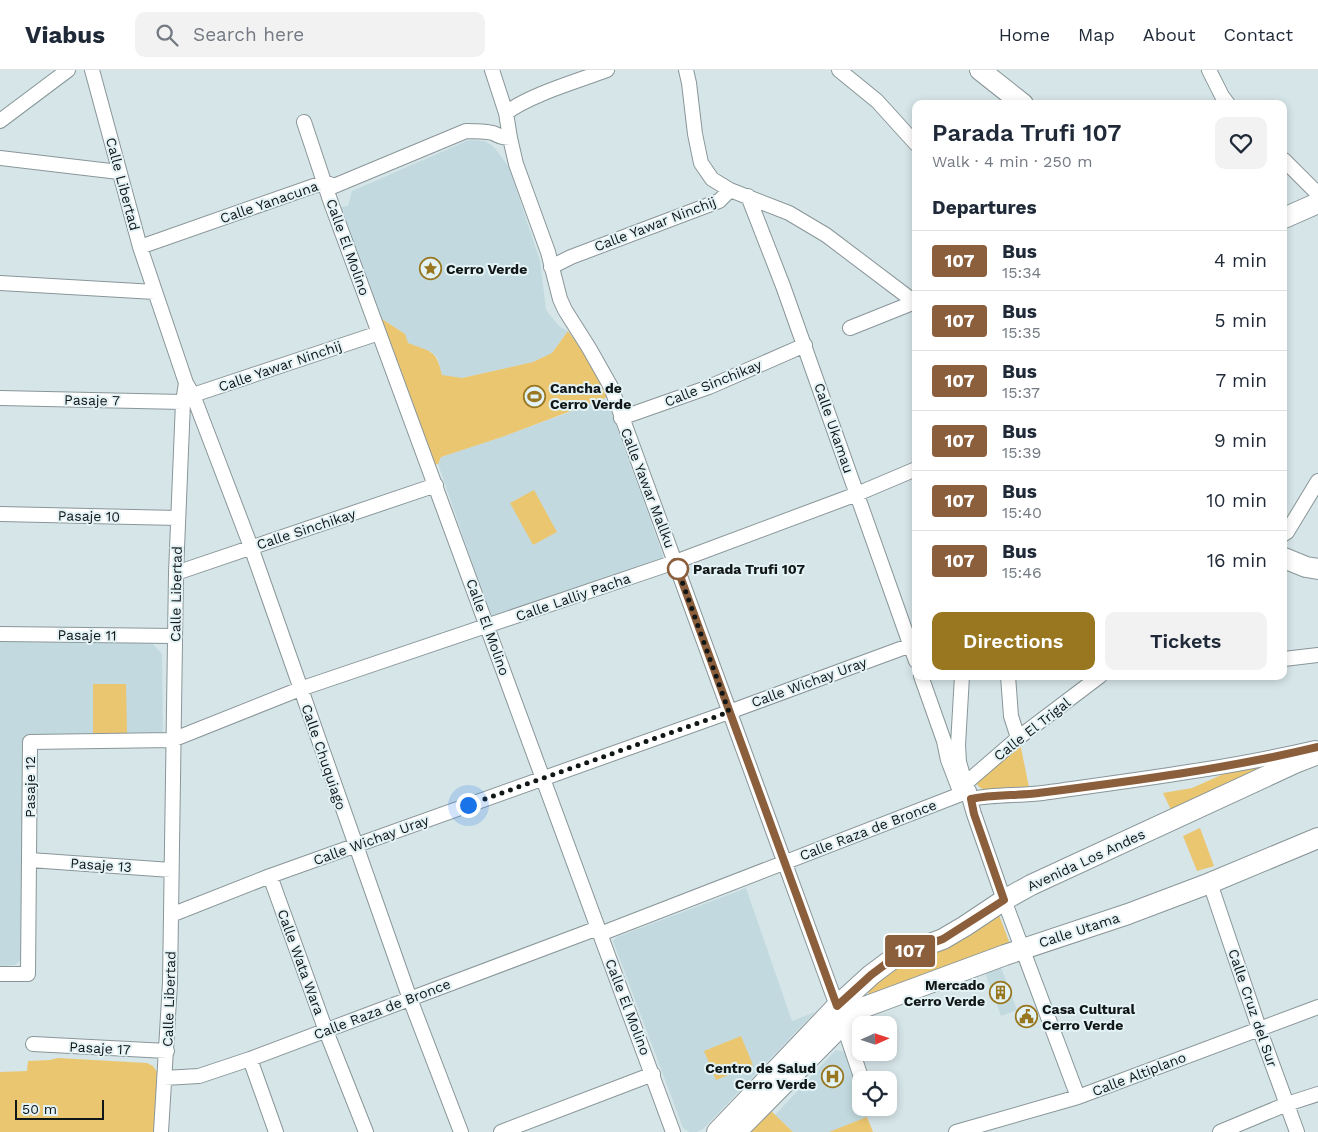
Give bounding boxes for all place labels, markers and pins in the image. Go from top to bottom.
place icon: Cerro Verde [418,257,442,281]
place label: Cerro Verde [446,261,527,277]
place label: Cancha de Cerro Verde [550,380,631,412]
sports icon: Cancha de Cerro Verde [522,384,546,408]
marker: Parada Trufi 107 [667,558,689,580]
place label: Parada Trufi 107 [693,561,805,577]
place label: Mercado Cerro Verde [904,977,985,1009]
building icon: Mercado Cerro Verde [989,981,1013,1005]
place label: Casa Cultural Cerro Verde [1042,1001,1135,1033]
public building icon: Casa Cultural Cerro Verde [1014,1005,1038,1029]
place label: Centro de Salud Cerro Verde [705,1060,816,1092]
hospital icon: Centro de Salud Cerro Verde [820,1064,844,1088]

